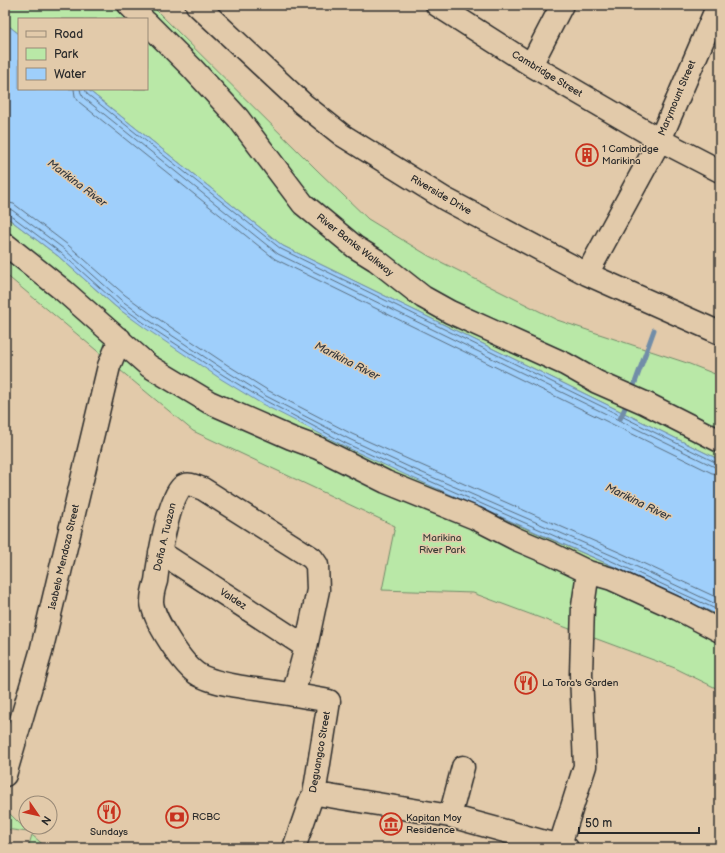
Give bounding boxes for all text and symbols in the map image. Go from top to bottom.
legend [18,18,148,90]
text: Road [54,27,83,42]
text: Park [54,47,78,62]
street label: Cambridge Street [510,48,584,100]
street label: Marymount Street [656,58,698,138]
text: Water [54,67,86,82]
building icon: 1 Cambridge Marikina [574,142,600,168]
place label: 1 Cambridge Marikina [602,143,659,167]
water label: Marikina River [45,157,110,210]
street label: Riverside Drive [408,173,474,217]
street label: River Banks Walkway [314,211,396,279]
water label: Marikina River [313,339,382,383]
water label: Marikina River [603,481,674,524]
street label: Doña A. Tuazon [151,501,179,572]
street label: Isabelo Mendoza Street [46,503,82,611]
park label: Marikina River Park [419,532,465,556]
street label: Valdez [217,586,249,612]
restaurant icon: La Tora's Garden [513,670,539,696]
place label: La Tora's Garden [542,677,619,689]
street label: Deguangco Street [307,710,333,794]
north arrow [18,795,58,835]
restaurant icon: Sundays [96,799,122,825]
bank icon: RCBC [164,804,190,830]
scale bar [579,809,699,835]
place label: RCBC [192,811,220,823]
museum icon: Kapitan Moy Residence [378,811,404,837]
place label: Kapitan Moy Residence [406,812,462,836]
text: N [38,813,54,827]
text: 50 m [585,816,612,831]
place label: Sundays [90,826,128,838]

